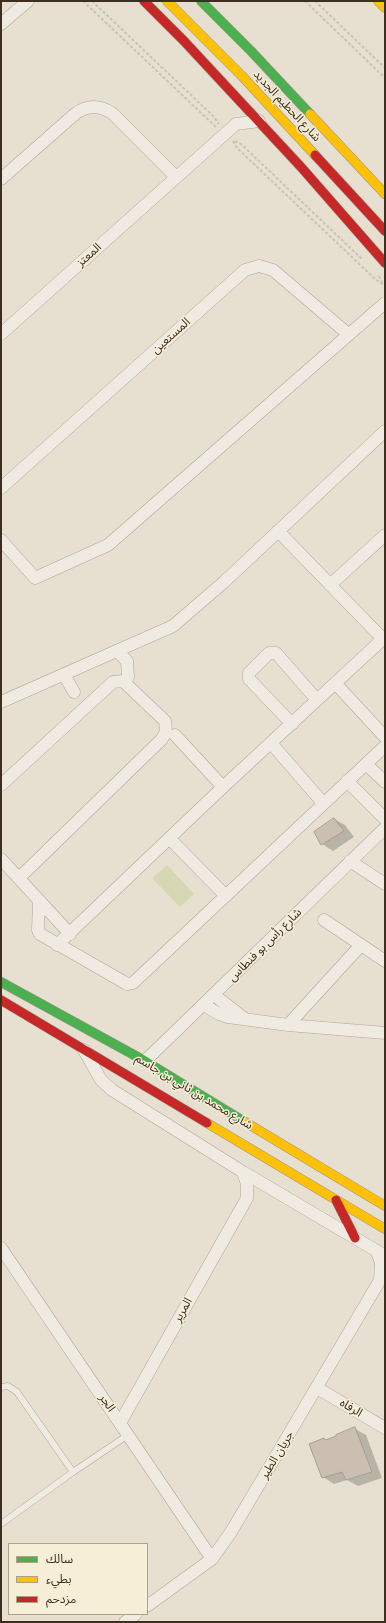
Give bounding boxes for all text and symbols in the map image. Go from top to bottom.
street label: شارع الحطيم الجديد [250,67,324,145]
street label: المعتز [74,240,104,270]
street label: المستعين [149,315,193,357]
street label: شارع رأس بو فنطاس [225,905,305,985]
street label: شارع محمد بن ثاني بن جاسم [133,1051,255,1133]
street label: المرير [170,1295,196,1325]
street label: الجر [96,1391,118,1415]
street label: الرفاه [337,1396,365,1420]
street label: جريان الطير [257,1428,297,1482]
legend [8,1543,148,1615]
text: سالك [46,1551,73,1566]
text: بطيء [46,1571,72,1586]
text: مزدحم [46,1591,76,1606]

